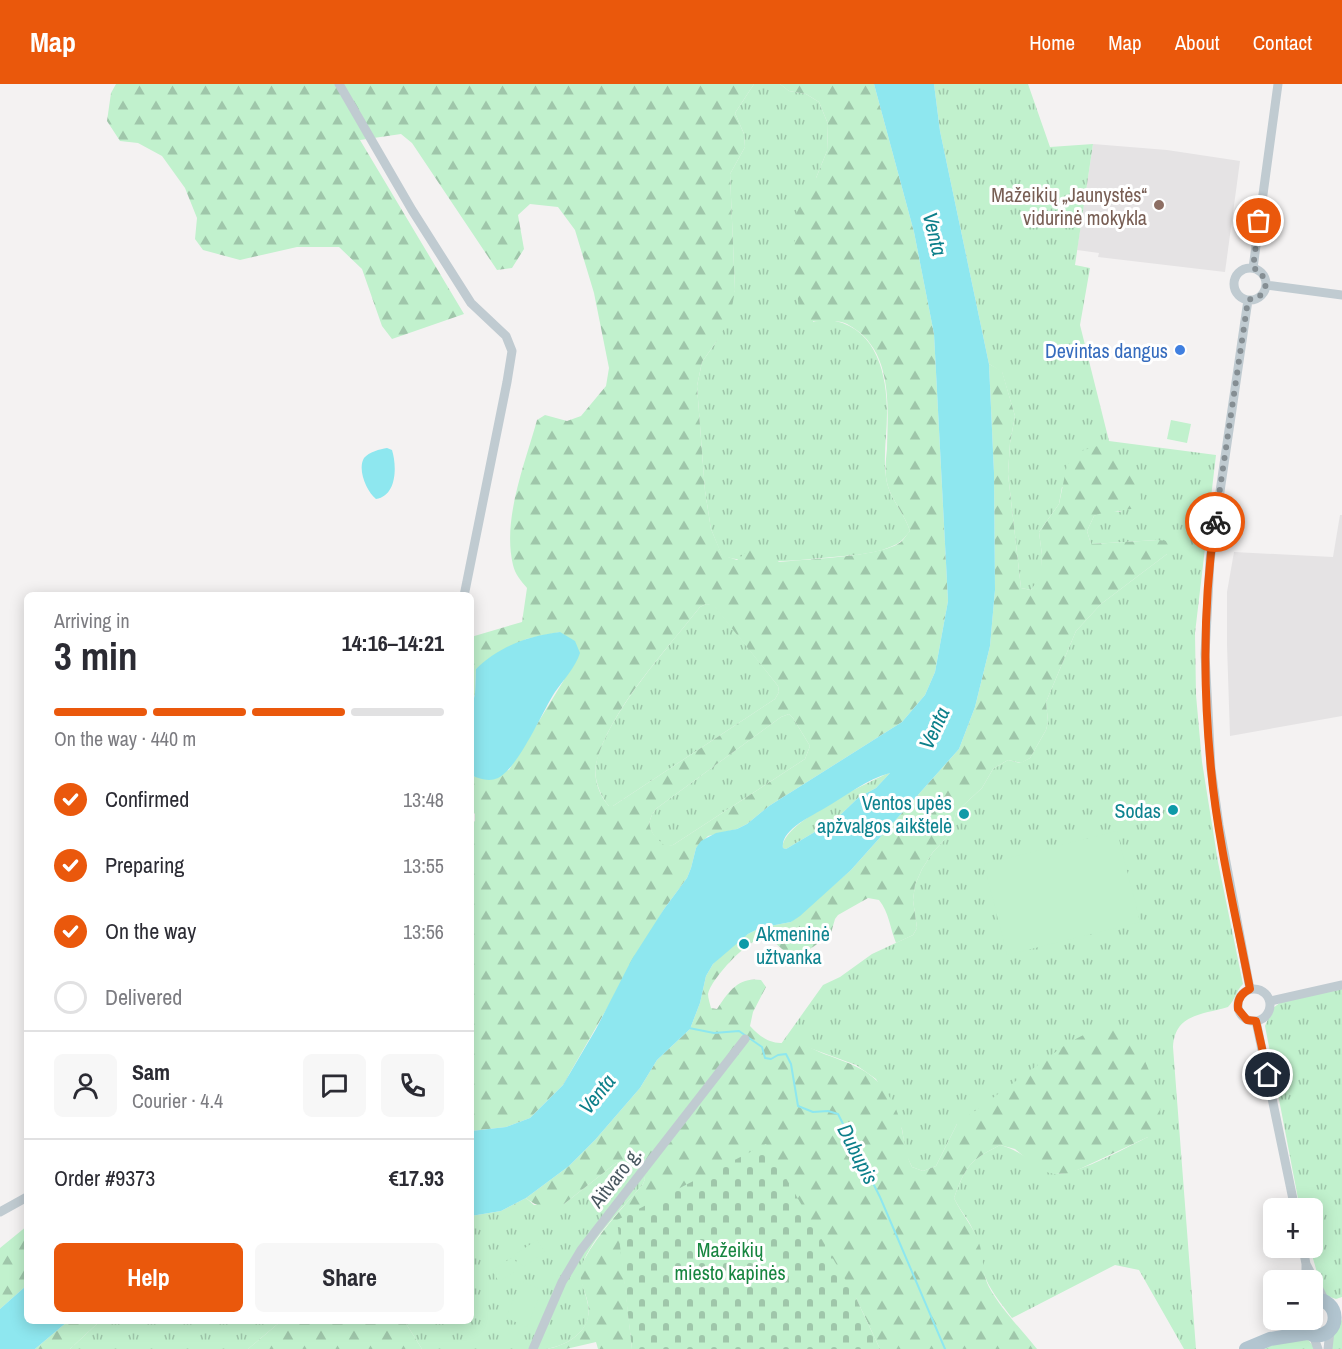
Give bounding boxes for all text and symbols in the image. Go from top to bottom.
text: Map [30,23,76,61]
text: Home [1029,28,1075,57]
text: Map [1108,28,1142,57]
text: About [1175,28,1220,57]
text: Contact [1253,28,1312,57]
place label: Mažeikių „Jaunystės“ vidurinė mokykla [991,181,1147,231]
pin [1233,195,1284,246]
marker: Mažeikių „Jaunystės“ vidurinė mokykla [1152,198,1166,212]
icon: bag [1242,204,1275,237]
water label: Venta [916,209,954,259]
place label: Devintas dangus [1045,337,1168,364]
marker: Devintas dangus [1173,343,1187,357]
courier [1185,492,1245,552]
icon: bike [1199,506,1232,539]
text: Arriving in [54,607,130,634]
text: 14:16–14:21 [342,628,444,658]
text: 3 min [54,630,138,682]
water label: Venta [912,702,956,754]
text: On the way · 440 m [54,725,196,752]
icon: check [54,783,87,816]
text: Confirmed [105,784,189,814]
text: 13:48 [403,786,444,813]
place label: Ventos upės apžvalgos aikštelė [817,789,952,839]
place label: Sodas [1115,797,1161,824]
marker: Sodas [1166,803,1180,817]
marker: Ventos upės apžvalgos aikštelė [957,807,971,821]
icon: check [54,849,87,882]
text: Preparing [105,850,184,880]
text: 13:55 [403,852,444,879]
icon: check [54,915,87,948]
text: On the way [105,916,196,946]
text: 13:56 [403,918,444,945]
place label: Akmeninė užtvanka [755,920,830,970]
marker: Akmeninė užtvanka [737,937,751,951]
text: Delivered [105,982,182,1012]
pin [1242,1049,1293,1100]
button: person [54,1054,117,1117]
button: chat [303,1054,366,1117]
button: phone [381,1054,444,1117]
text: Sam [132,1057,170,1087]
icon: home [1251,1058,1284,1091]
water label: Venta [572,1068,622,1120]
text: Courier · 4.4 [132,1087,223,1114]
water label: Dubupis [831,1119,886,1189]
street label: Aitvaro g. [582,1141,647,1214]
text: Order #9373 [54,1163,155,1193]
text: €17.93 [389,1163,444,1193]
map controls [1263,1198,1323,1330]
button: + [1263,1198,1323,1258]
park label: Mažeikių miesto kapinės [674,1236,786,1286]
button: Help [54,1243,243,1312]
button: Share [255,1243,444,1312]
button: − [1263,1270,1323,1330]

